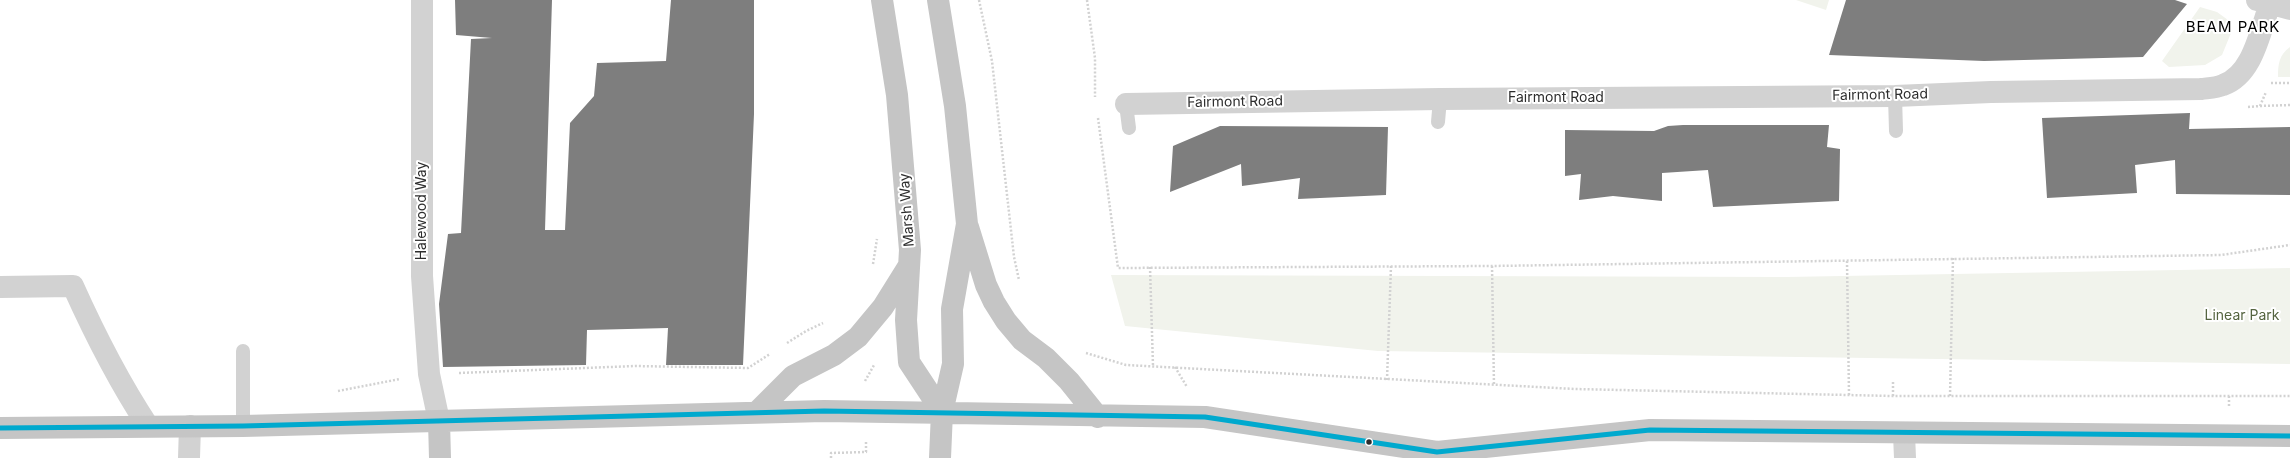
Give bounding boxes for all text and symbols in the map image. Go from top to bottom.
district label: BEAM PARK [2186,18,2280,36]
street label: Fairmont Road [1832,86,1928,104]
street label: Fairmont Road [1508,90,1604,106]
street label: Fairmont Road [1187,93,1283,111]
street label: Halewood Way [414,162,430,260]
street label: Marsh Way [896,173,918,247]
park label: Linear Park [2205,308,2279,324]
unlabelled marker [1364,437,1374,447]

